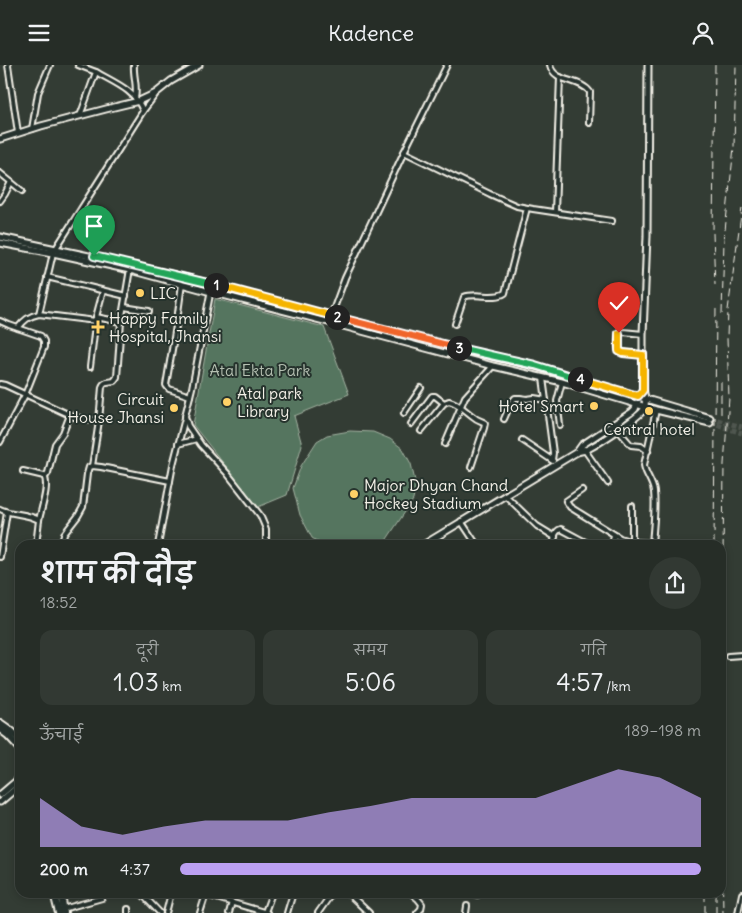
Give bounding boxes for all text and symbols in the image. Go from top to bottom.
icon: menu [25,19,53,47]
text: Kadence [328,19,414,47]
icon: person [689,19,717,47]
pin [73,205,115,256]
icon: arrive [80,212,108,240]
pin: 1 [204,273,228,297]
text: 1 [214,276,219,294]
pin [598,282,640,333]
place label: LIC [150,283,176,303]
marker: LIC [134,287,146,299]
icon: check [605,289,633,317]
pin: 2 [324,305,350,329]
place label: Happy Family Hospital, Jhansi [109,308,222,346]
text: 2 [334,308,341,326]
marker: Happy Family Hospital, Jhansi [91,320,105,334]
pin: 3 [446,335,472,361]
text: 3 [456,339,463,357]
park label: Atal Ekta Park [209,360,311,380]
pin: 4 [568,367,592,391]
text: 4 [576,370,585,388]
place label: Atal park Library [237,383,302,421]
place label: Circuit House Jhansi [68,389,165,427]
marker: Atal park Library [221,396,233,408]
place label: Hotel Smart [498,396,585,416]
marker: Hotel Smart [588,400,600,412]
marker: Circuit House Jhansi [168,402,180,414]
marker: Central hotel [643,405,655,417]
place label: Central hotel [603,419,695,439]
place label: Major Dhyan Chand Hockey Stadium [364,475,508,513]
marker: Major Dhyan Chand Hockey Stadium [348,488,360,500]
text: शाम की दौड़ [40,555,195,591]
button: share [649,557,701,609]
text: 18:52 [40,592,77,612]
text: दूरी [136,641,159,659]
text: समय [354,641,387,659]
text: गति [581,641,606,659]
text: 1.03 [113,666,159,698]
text: 5:06 [345,666,396,698]
text: 4:57 [556,666,603,698]
text: km [159,677,182,695]
text: /km [603,677,631,695]
text: 189–198 m [625,720,701,740]
text: ऊँचाई [40,724,83,744]
text: 200 m [40,859,88,879]
text: 4:37 [120,859,150,879]

